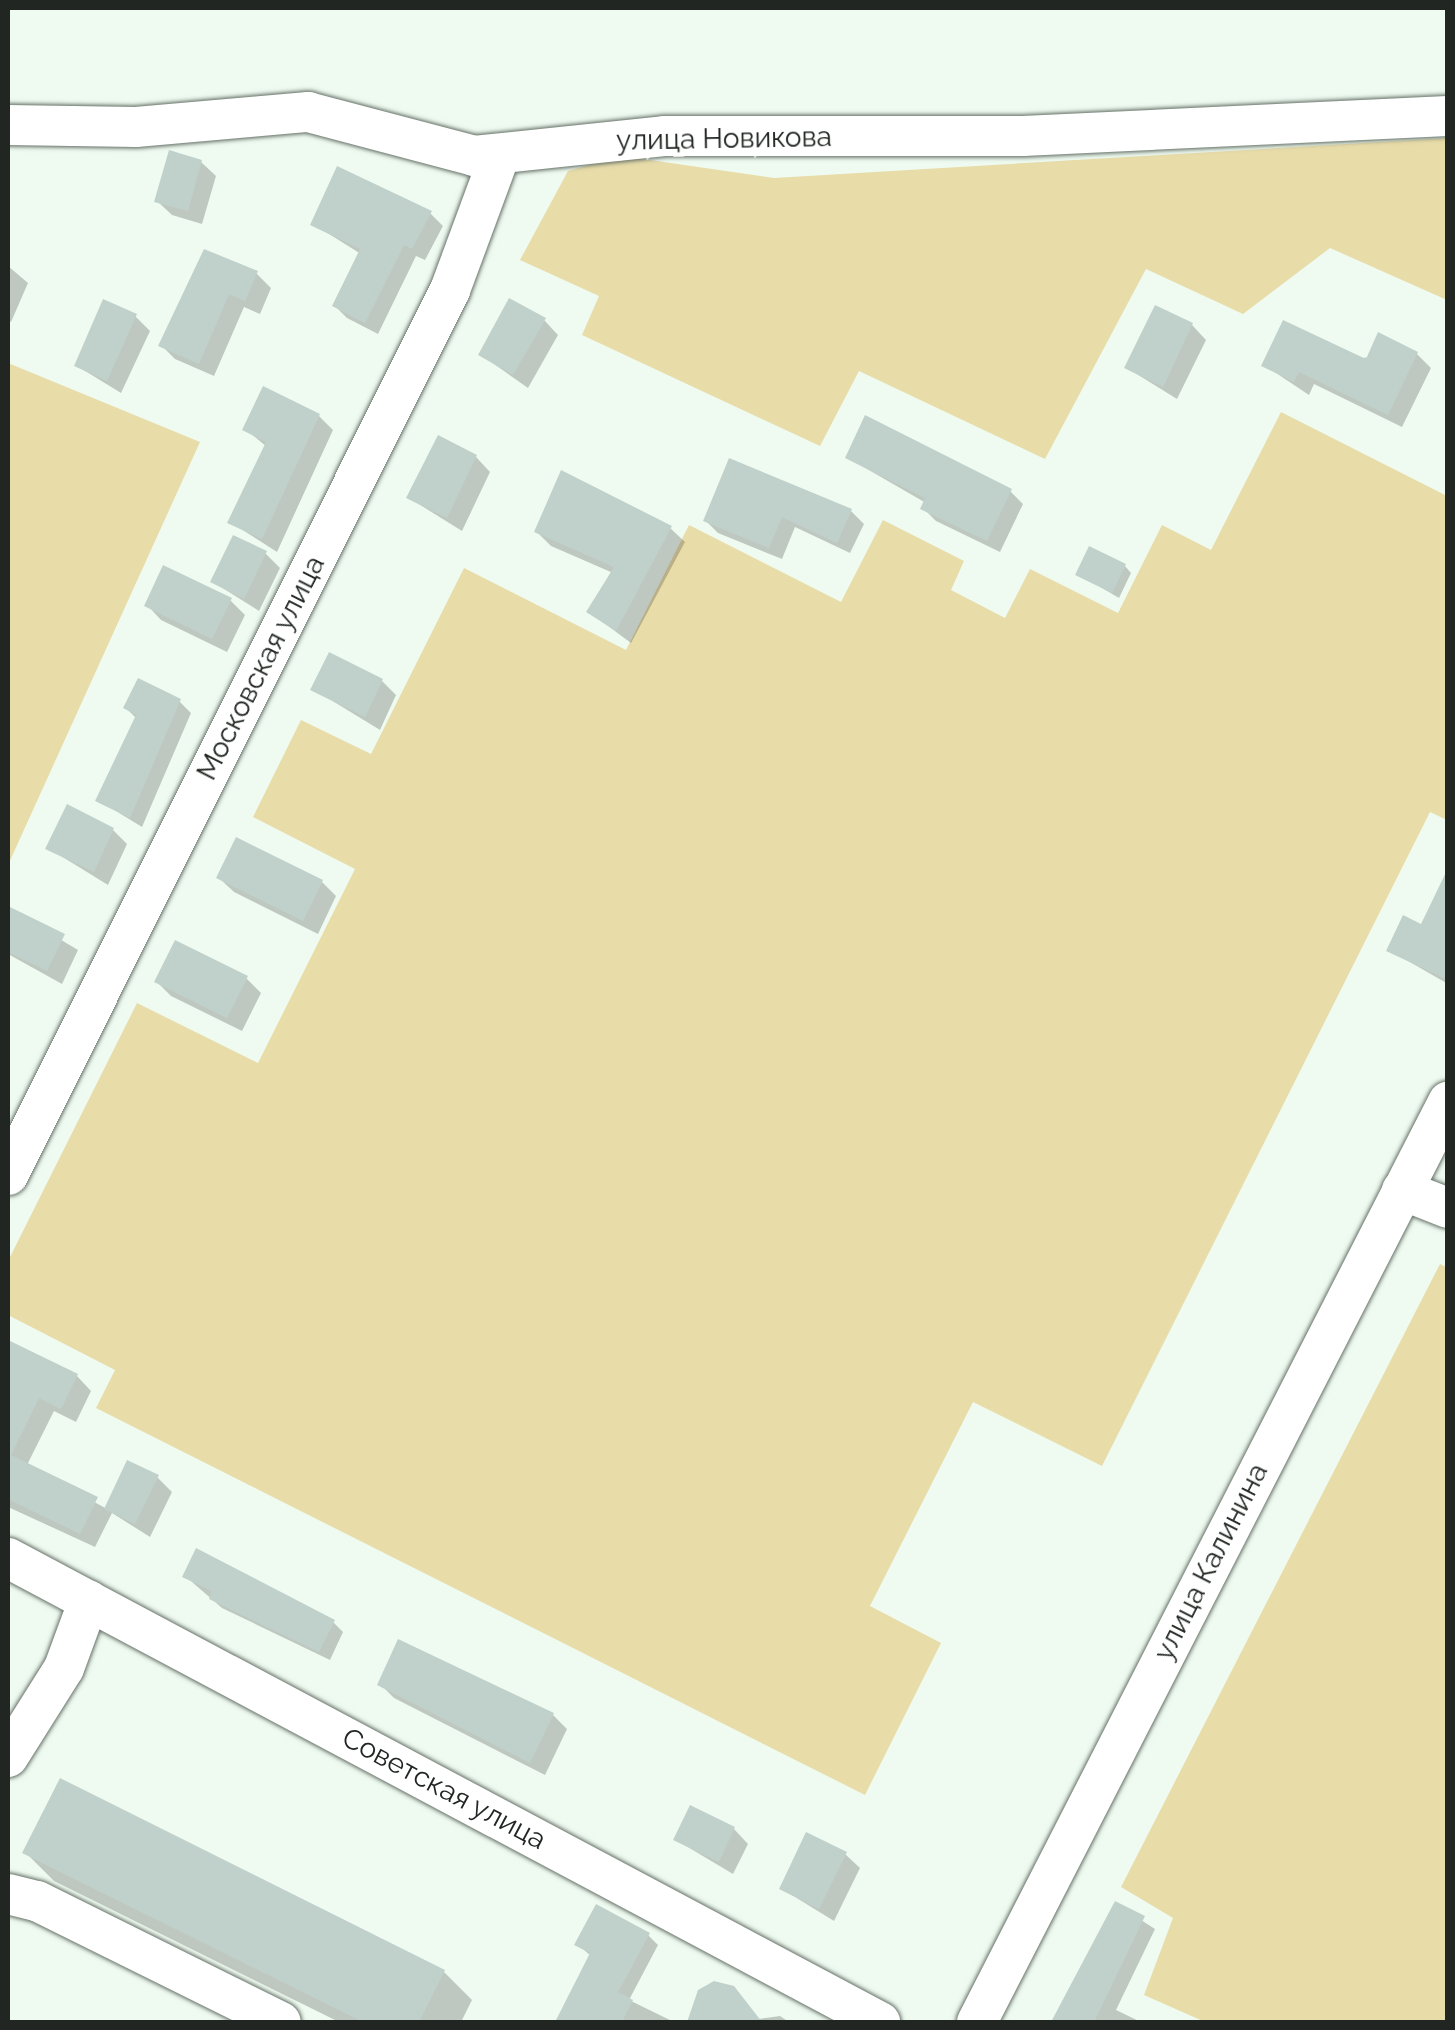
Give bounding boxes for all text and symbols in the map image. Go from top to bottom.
street label: улица Новикова [616,120,832,158]
street label: Московская улица [190,550,332,786]
street label: улица Калинина [1147,1458,1275,1666]
street label: Советская улица [336,1721,552,1857]

